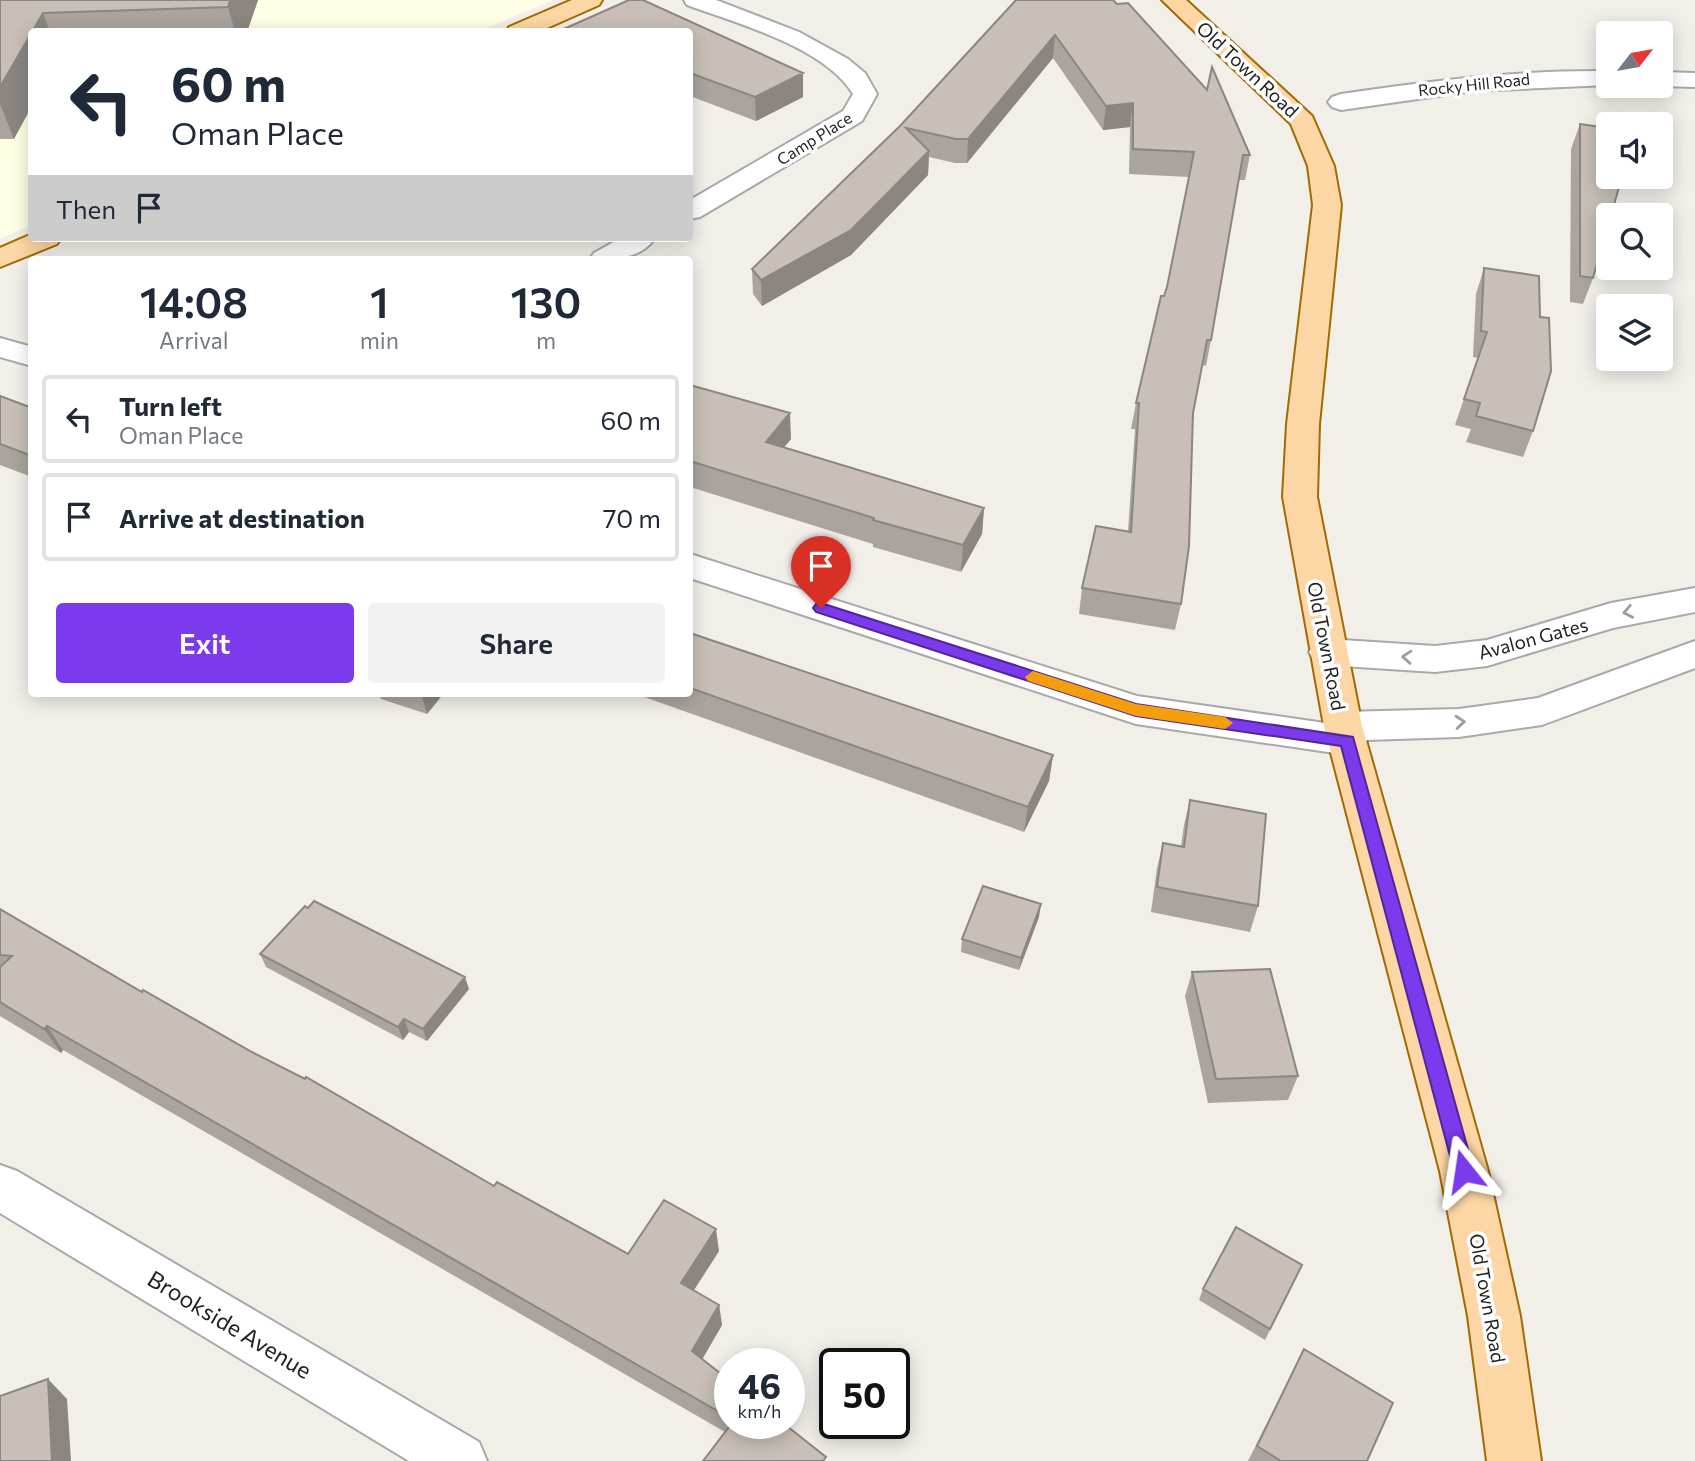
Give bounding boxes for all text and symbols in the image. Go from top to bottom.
street label: Old Town Road [1192,16,1304,122]
north arrow [1596,21,1673,98]
map controls [1596,21,1673,371]
text: 60 m [171,52,286,112]
icon: left [56,56,147,147]
street label: Rocky Hill Road [1417,69,1531,99]
street label: Camp Place [773,108,855,168]
text: Oman Place [171,112,344,152]
button: sound [1596,112,1673,189]
icon: arrive [130,189,168,227]
text: Then [56,193,116,224]
button: search [1596,203,1673,280]
text: 14:08 [140,275,248,327]
text: 1 [370,275,389,327]
text: 130 [511,275,581,327]
button: layers [1596,294,1673,371]
text: Arrival [159,326,229,354]
text: min [360,326,399,354]
text: m [536,326,556,354]
text: Turn left [119,390,222,421]
icon: left [60,400,98,438]
text: 60 m [601,404,661,435]
text: Oman Place [119,421,243,449]
icon: arrive [60,498,98,536]
text: Arrive at destination [119,502,365,533]
text: 70 m [603,502,661,533]
pin [791,536,851,608]
icon: arrive [802,547,840,585]
street label: Old Town Road [1303,580,1351,712]
button: Exit [56,603,354,683]
button: Share [368,603,665,683]
one-way arrow [1622,604,1634,619]
street label: Avalon Gates [1476,612,1590,664]
one-way arrow [1401,650,1412,665]
one-way arrow [1454,715,1466,730]
position arrow [1427,1134,1501,1208]
street label: Old Town Road [1465,1232,1511,1364]
street label: Brookside Avenue [143,1264,317,1384]
speed limit sign: 50 [819,1348,910,1439]
text: 46 [738,1363,781,1406]
text: km/h [738,1400,781,1422]

